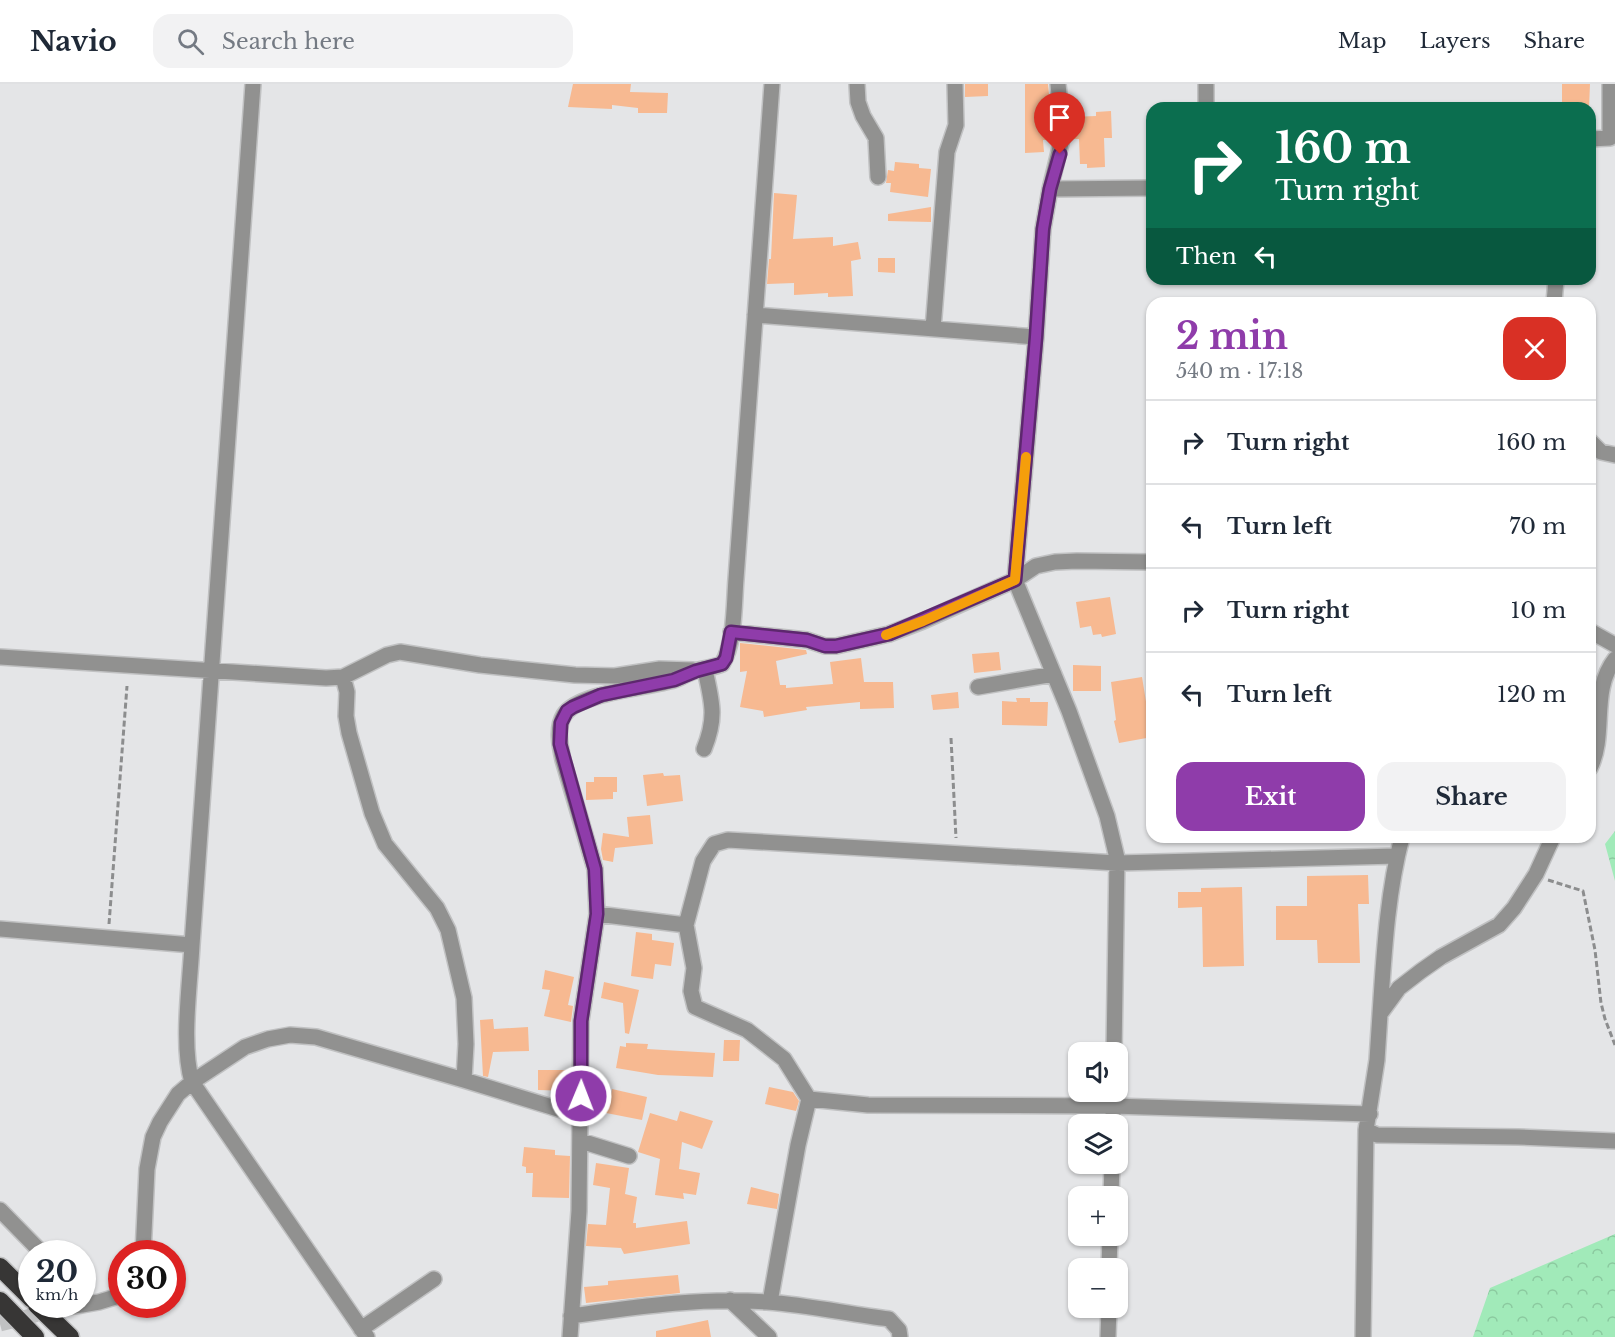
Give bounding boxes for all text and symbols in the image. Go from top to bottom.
search box [153,14,573,68]
text: Navio [30,24,117,59]
icon: search [174,25,207,58]
text: Search here [222,28,355,55]
text: Map [1338,28,1387,54]
text: Layers [1420,28,1491,54]
text: Share [1524,28,1585,54]
pin [1034,92,1085,154]
icon: arrive [1043,101,1076,134]
text: 160 m [1275,122,1411,174]
icon: right [1176,126,1254,204]
text: Turn right [1275,174,1419,207]
icon: left [1249,240,1282,273]
text: Then [1176,243,1237,270]
text: 2 min [1176,314,1288,359]
button: close [1503,317,1566,380]
text: 540 m · 17:18 [1176,359,1303,383]
icon: right [1176,426,1209,459]
text: Turn right [1227,429,1349,456]
text: 160 m [1496,429,1566,456]
icon: left [1176,510,1209,543]
text: Turn left [1227,513,1332,540]
text: 70 m [1509,513,1566,540]
icon: right [1176,594,1209,627]
text: Turn right [1227,597,1349,624]
text: 10 m [1511,597,1566,624]
icon: left [1176,678,1209,711]
text: Turn left [1227,681,1332,708]
text: 120 m [1497,681,1566,708]
button: Exit [1176,762,1365,831]
button: Share [1377,762,1566,831]
map controls [1068,1042,1128,1318]
button: sound [1068,1042,1128,1102]
position arrow [549,1064,613,1128]
button: layers [1068,1114,1128,1174]
button: + [1068,1186,1128,1246]
speed limit sign: 30 [108,1240,186,1318]
text: 20 [36,1253,78,1290]
button: − [1068,1258,1128,1318]
text: km/h [36,1285,78,1304]

